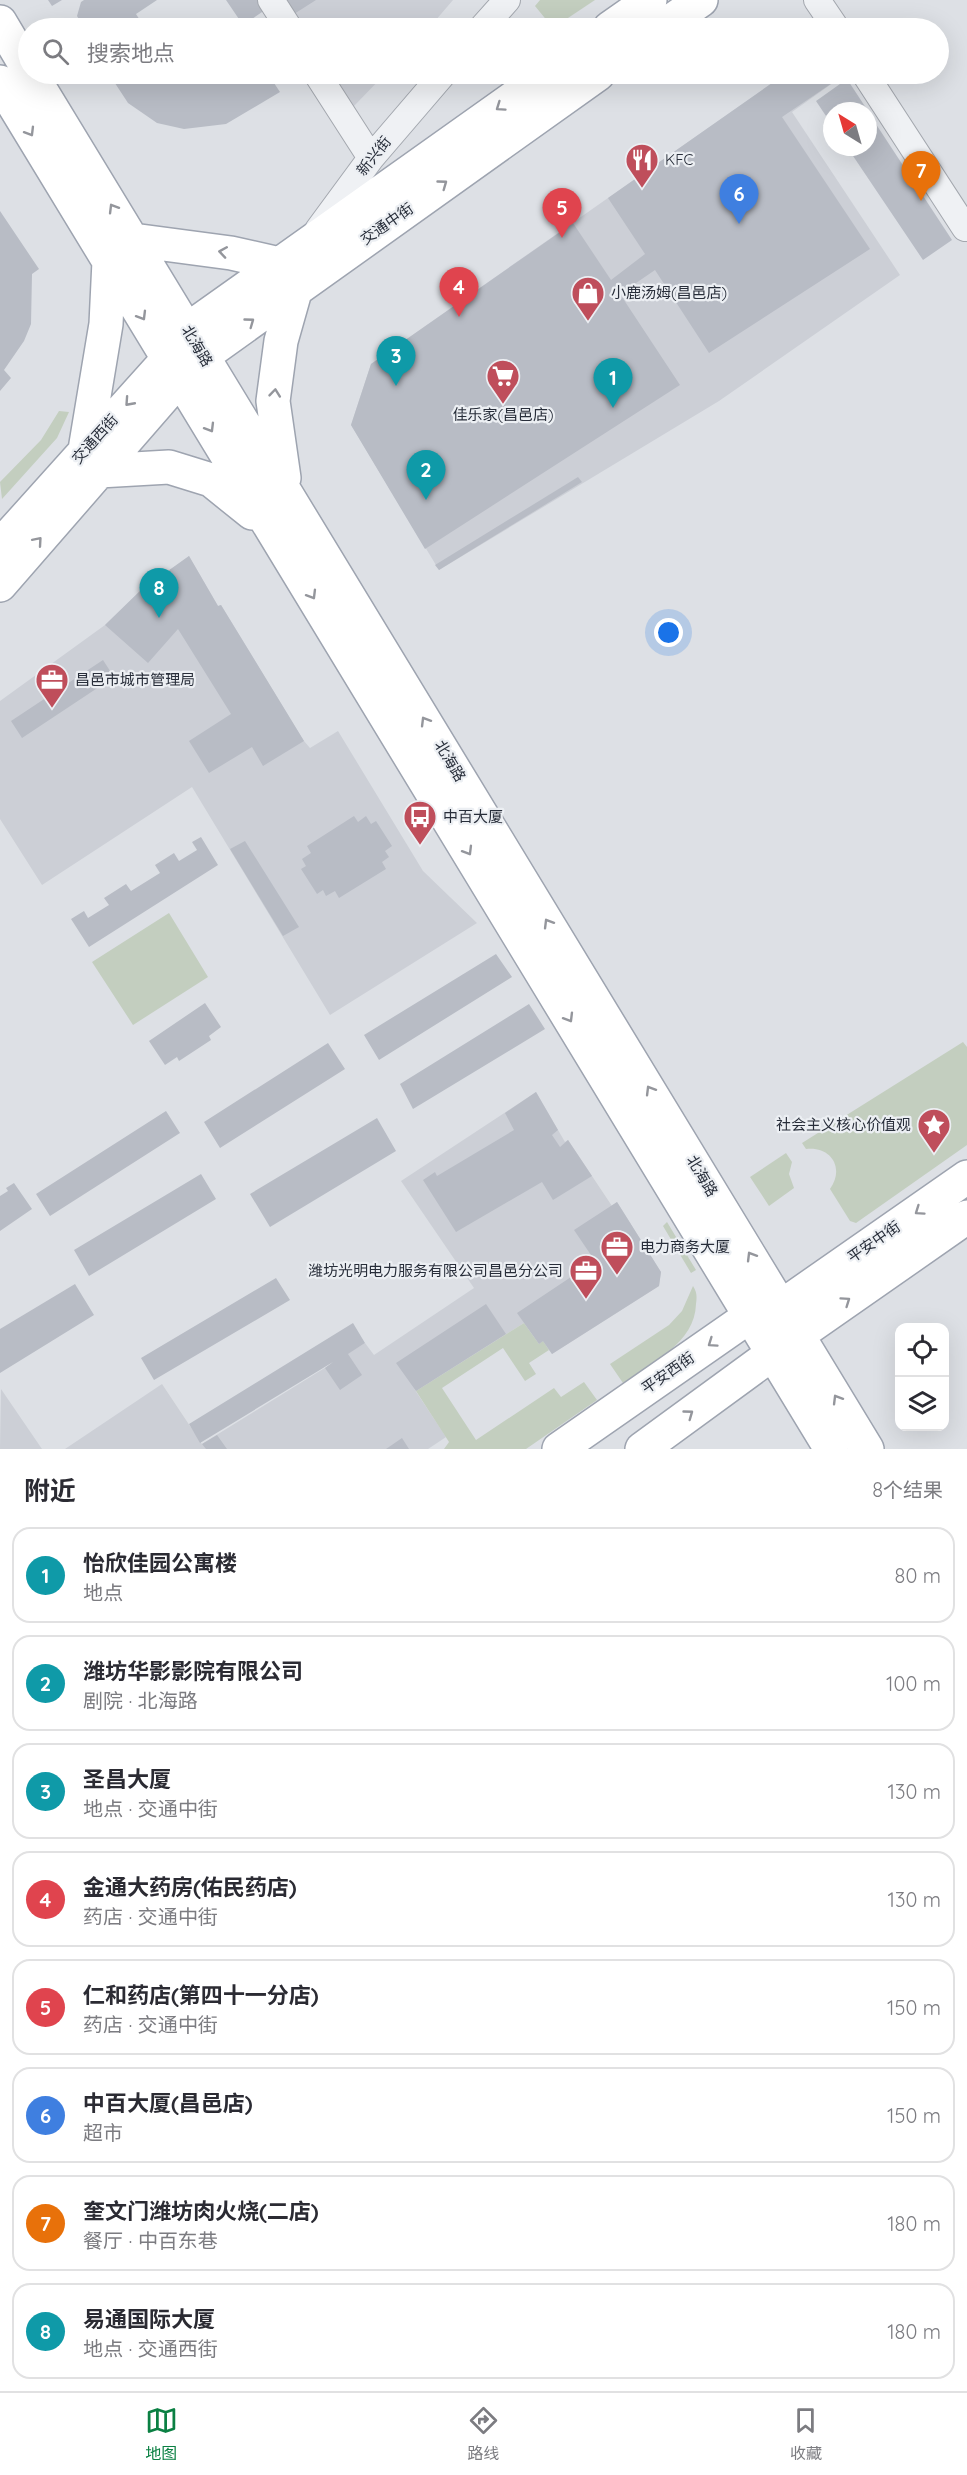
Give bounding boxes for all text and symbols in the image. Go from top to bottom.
search box [18,18,949,84]
icon: search [39,35,72,68]
text: 搜索地点 [87,39,175,67]
one-way arrow [495,100,506,111]
north arrow [823,102,877,156]
one-way arrow [23,126,35,136]
street label: 新兴街 [352,132,395,179]
restaurant icon: KFC [624,142,660,189]
place label: KFC [665,150,693,169]
pin: 7 [902,152,940,201]
pin: 6 [720,174,758,224]
one-way arrow [437,180,448,191]
pin: 5 [542,188,582,238]
street label: 交通中街 [357,199,417,249]
one-way arrow [109,204,121,214]
one-way arrow [218,246,228,259]
pin: 4 [440,268,478,317]
shop icon: 小鹿汤姆(昌邑店) [570,275,606,322]
place label: 小鹿汤姆(昌邑店) [611,283,727,302]
one-way arrow [135,310,147,320]
one-way arrow [244,318,255,329]
street label: 北海路 [178,322,217,370]
pin: 3 [376,336,416,386]
supermarket icon: 佳乐家(昌邑店) [485,358,521,405]
pin: 1 [594,358,632,408]
one-way arrow [268,388,281,397]
one-way arrow [125,395,136,406]
place label: 佳乐家(昌邑店) [452,405,554,424]
street label: 交通西街 [67,410,122,467]
one-way arrow [203,422,215,432]
pin: 2 [406,450,446,500]
one-way arrow [31,537,42,548]
pin: 8 [140,568,178,618]
one-way arrow [304,589,316,599]
your location [654,618,683,647]
office icon: 昌邑市城市管理局 [34,662,70,709]
place label: 昌邑市城市管理局 [75,670,195,689]
one-way arrow [421,717,433,727]
street label: 北海路 [431,737,470,785]
bus stop icon: 中百大厦 [402,799,438,846]
place label: 中百大厦 [443,807,503,826]
one-way arrow [460,845,472,855]
one-way arrow [544,919,556,929]
one-way arrow [562,1012,573,1022]
one-way arrow [645,1086,657,1096]
place icon: 社会主义核心价值观 [916,1107,952,1154]
place label: 社会主义核心价值观 [776,1115,911,1134]
street label: 北海路 [683,1152,722,1200]
one-way arrow [915,1204,926,1215]
street label: 平安中街 [844,1217,904,1267]
office icon: 电力商务大厦 [599,1229,635,1276]
place label: 电力商务大厦 [640,1237,730,1256]
one-way arrow [748,1252,759,1263]
office icon: 潍坊光明电力服务有限公司昌邑分公司 [568,1253,604,1300]
place label: 潍坊光明电力服务有限公司昌邑分公司 [308,1261,563,1280]
one-way arrow [839,1297,850,1308]
map controls [895,1323,949,1431]
button: locate [895,1323,949,1377]
one-way arrow [707,1336,718,1347]
street label: 平安西街 [638,1348,698,1398]
button: layers [895,1377,949,1431]
one-way arrow [833,1395,845,1405]
one-way arrow [683,1411,694,1422]
text: 附近 [24,1474,76,1507]
text: 8个结果 [872,1477,943,1502]
text: 怡欣佳园公寓楼 [83,1549,237,1577]
text: 1 [42,1563,49,1588]
text: 80 m [895,1563,941,1588]
text: 地点 [83,1580,123,1605]
text: 潍坊华影影院有限公司 [83,1657,303,1685]
text: 2 [40,1671,51,1696]
text: 100 m [886,1671,941,1696]
text: 剧院 · 北海路 [83,1688,198,1713]
text: 圣昌大厦 [83,1765,171,1793]
text: 3 [40,1779,51,1804]
text: 130 m [888,1779,941,1804]
text: 地点 · 交通中街 [83,1796,218,1821]
text: 金通大药房(佑民药店) [83,1873,297,1901]
text: 4 [40,1887,51,1912]
text: 130 m [888,1887,941,1912]
text: 药店 · 交通中街 [83,1904,218,1929]
text: 仁和药店(第四十一分店) [83,1981,319,2009]
text: 5 [40,1995,51,2020]
text: 150 m [887,1995,941,2020]
text: 药店 · 交通中街 [83,2012,218,2037]
text: 中百大厦(昌邑店) [83,2089,253,2117]
text: 6 [40,2103,51,2128]
text: 150 m [887,2103,941,2128]
text: 超市 [83,2120,123,2145]
text: 奎文门潍坊肉火烧(二店) [83,2197,319,2225]
text: 7 [40,2211,51,2236]
text: 180 m [887,2211,941,2236]
text: 餐厅 · 中百东巷 [83,2228,218,2253]
text: 易通国际大厦 [83,2305,215,2333]
text: 8 [40,2319,51,2344]
text: 180 m [887,2319,941,2344]
text: 地点 · 交通西街 [83,2336,218,2361]
tab: 地图 [145,2404,178,2464]
tab: 路线 [467,2404,500,2464]
tab: 收藏 [789,2404,822,2464]

